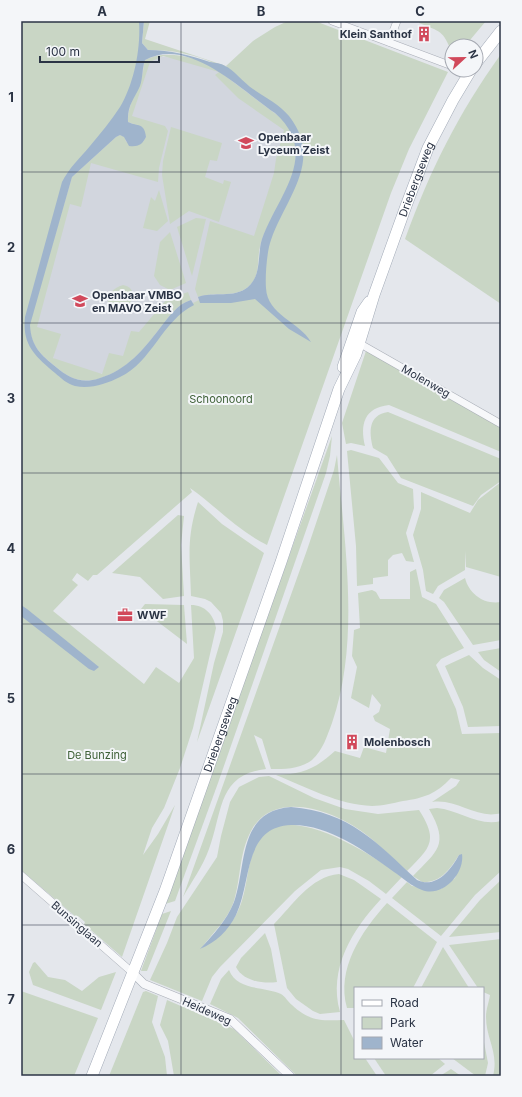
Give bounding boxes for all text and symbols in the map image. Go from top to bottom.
text: A [97,3,107,19]
text: B [257,3,266,19]
text: C [415,3,425,19]
building icon: Klein Santhof [415,25,433,43]
place label: Klein Santhof [340,27,413,41]
scale bar [40,38,159,64]
north arrow [444,38,484,78]
text: 100 m [46,44,80,59]
text: N [465,48,481,61]
text: 1 [8,89,14,105]
place label: Openbaar Lyceum Zeist [258,130,329,157]
school or university icon: Openbaar Lyceum Zeist [237,134,255,152]
street label: Driebergseweg [396,139,437,219]
text: 2 [7,239,15,255]
place label: Openbaar VMBO en MAVO Zeist [92,288,182,315]
school or university icon: Openbaar VMBO en MAVO Zeist [71,292,89,310]
street label: Molenweg [399,361,453,401]
text: 3 [7,390,15,406]
park label: Schoonoord [189,392,253,406]
text: 4 [7,540,16,556]
office icon: WWF [116,606,134,624]
place label: WWF [137,608,167,622]
text: 5 [7,690,15,706]
street label: Driebergseweg [200,695,240,774]
building icon: Molenbosch [343,733,361,751]
place label: Molenbosch [364,735,431,749]
park label: De Bunzing [67,748,127,762]
text: 6 [7,841,15,857]
street label: Bunsinglaan [48,898,106,950]
legend [354,987,484,1059]
text: 7 [7,991,15,1007]
street label: Heideweg [180,994,234,1028]
text: Road [390,995,419,1010]
text: Park [390,1015,416,1030]
text: Water [390,1035,424,1050]

